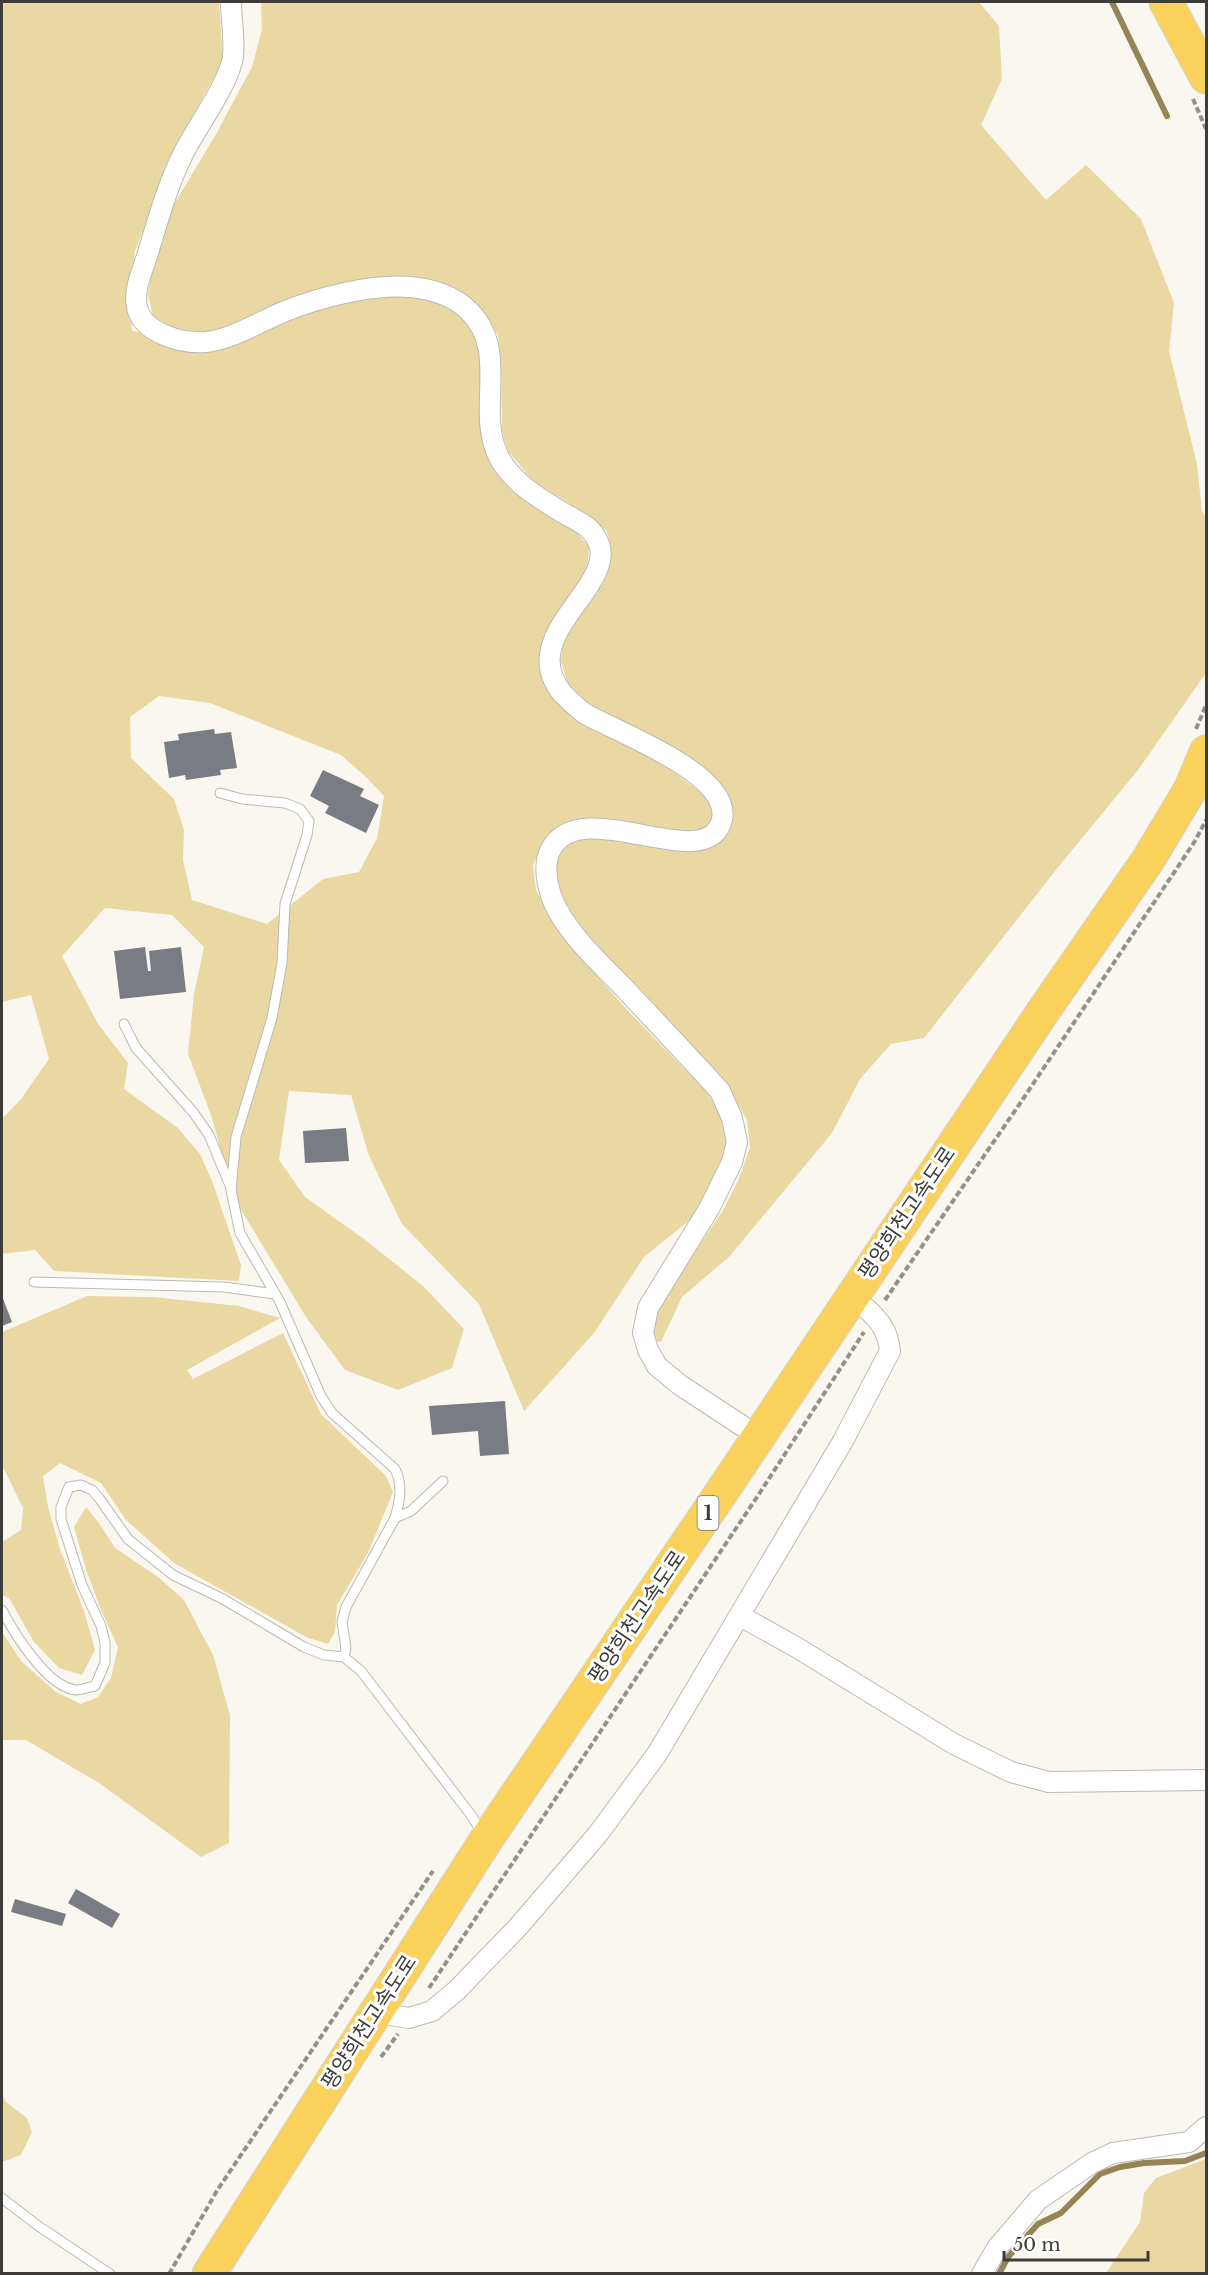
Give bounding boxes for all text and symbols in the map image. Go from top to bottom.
street label: 평양희천고속도로 [853,1142,961,1284]
road number: 1 [698,1496,718,1530]
street label: 평양희천고속도로 [583,1546,691,1688]
street label: 평양희천고속도로 [316,1950,422,2094]
scale bar [1004,2224,1148,2262]
text: 50 m [1013,2234,1061,2256]

